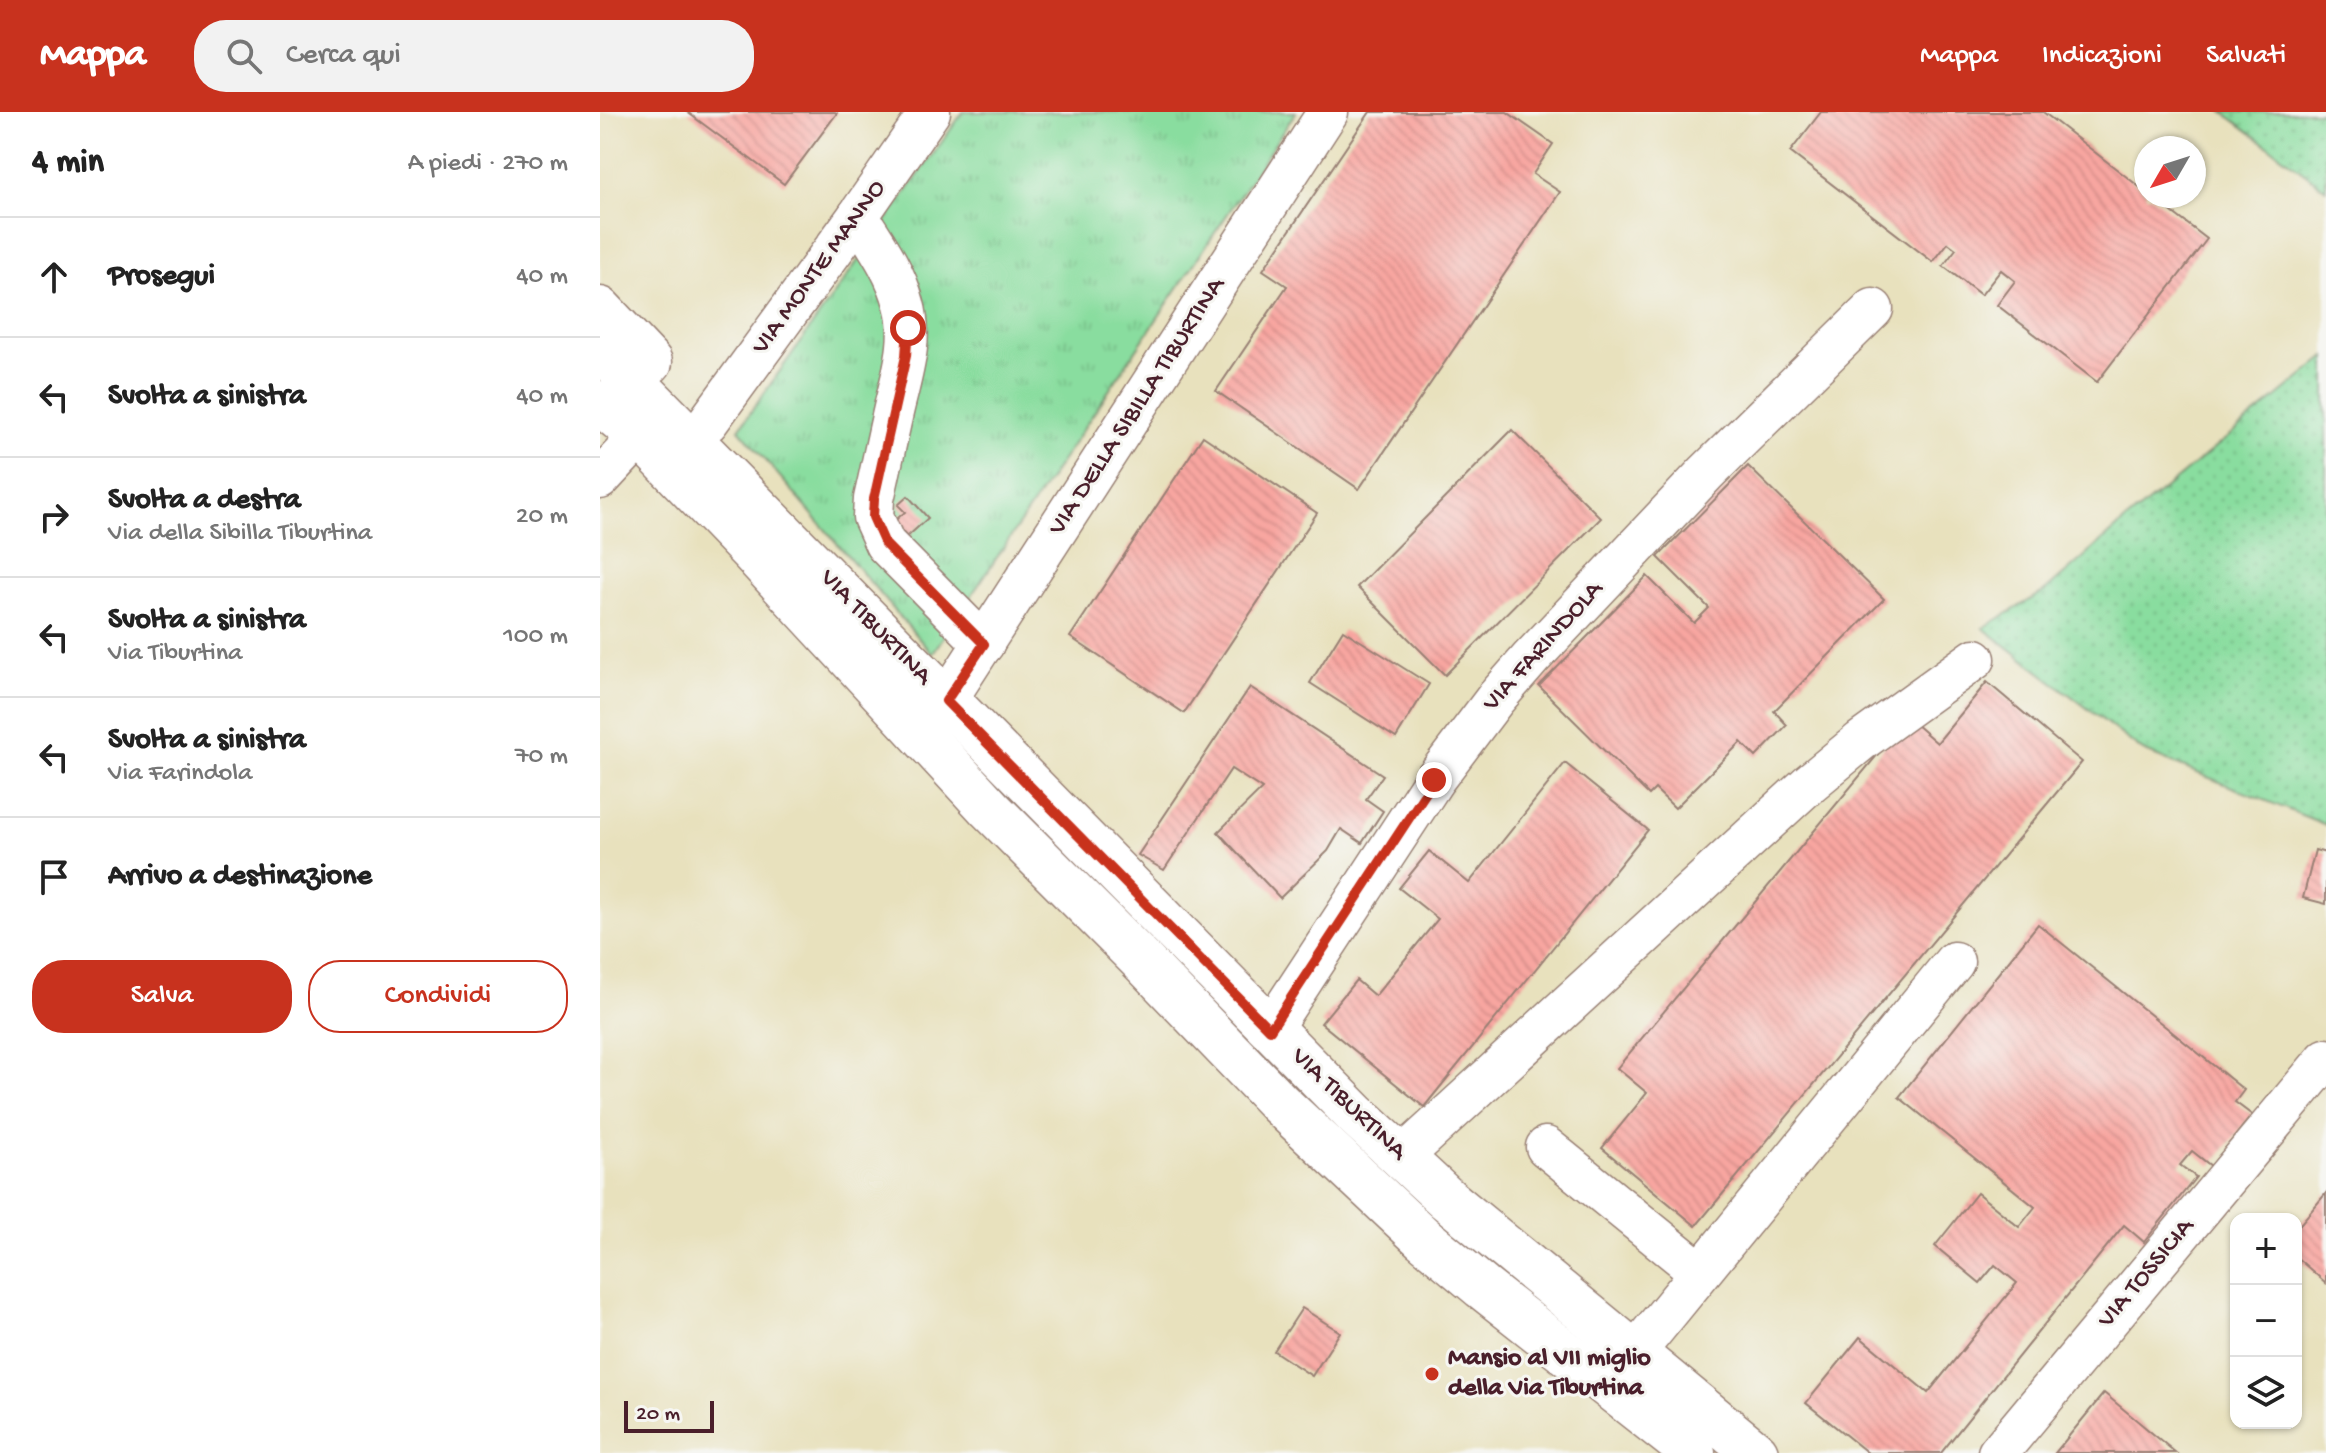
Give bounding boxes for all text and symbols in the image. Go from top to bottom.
search box [194,20,754,92]
text: Mappa [40,34,146,78]
icon: search [222,34,266,78]
text: Cerca qui [286,39,401,74]
text: Mappa [1920,40,1998,73]
text: Indicazioni [2042,40,2162,73]
text: Salvati [2206,40,2286,73]
north arrow [2134,136,2206,208]
text: 4 min [32,144,104,184]
text: A piedi · 270 m [408,149,568,180]
street label: VIA MONTE MANNO [746,174,894,362]
icon: ahead [32,255,76,299]
text: Prosegui [108,260,215,295]
text: 40 m [516,262,568,293]
street label: VIA DELLA SIBILLA TIBURTINA [1042,271,1234,543]
route start [890,310,926,346]
icon: left [32,375,76,419]
text: Svolta a sinistra [108,380,306,415]
text: 40 m [516,382,568,413]
text: Svolta a destra [108,484,301,519]
icon: right [32,495,76,539]
text: 20 m [516,502,568,533]
text: Via della Sibilla Tiburtina [108,519,372,550]
street label: VIA TIBURTINA [811,563,939,694]
street label: VIA FARINDOLA [1477,574,1612,719]
text: Svolta a sinistra [108,604,306,639]
icon: left [32,615,76,659]
text: 100 m [503,622,568,653]
text: Via Tiburtina [108,639,243,670]
text: Svolta a sinistra [108,724,306,759]
icon: left [32,735,76,779]
text: 70 m [515,742,568,773]
text: Via Farindola [108,759,253,790]
route end [1416,762,1452,798]
icon: arrive [32,855,76,899]
text: Arrivo a destinazione [108,860,372,895]
button: Salva [32,960,292,1033]
button: Condividi [308,960,568,1033]
street label: VIA TIBURTINA [1283,1041,1414,1169]
street label: VIA TOSSICIA [2091,1211,2203,1336]
map controls [2230,1213,2302,1429]
button: + [2230,1213,2302,1285]
button: − [2230,1285,2302,1357]
place label: Mansio al VII miglio della Via Tiburtina [1448,1344,1651,1405]
button: layers [2230,1357,2302,1429]
marker: Mansio al VII miglio della Via Tiburtina [1423,1365,1441,1383]
scale bar [624,1397,714,1433]
text: 20 m [636,1402,680,1428]

